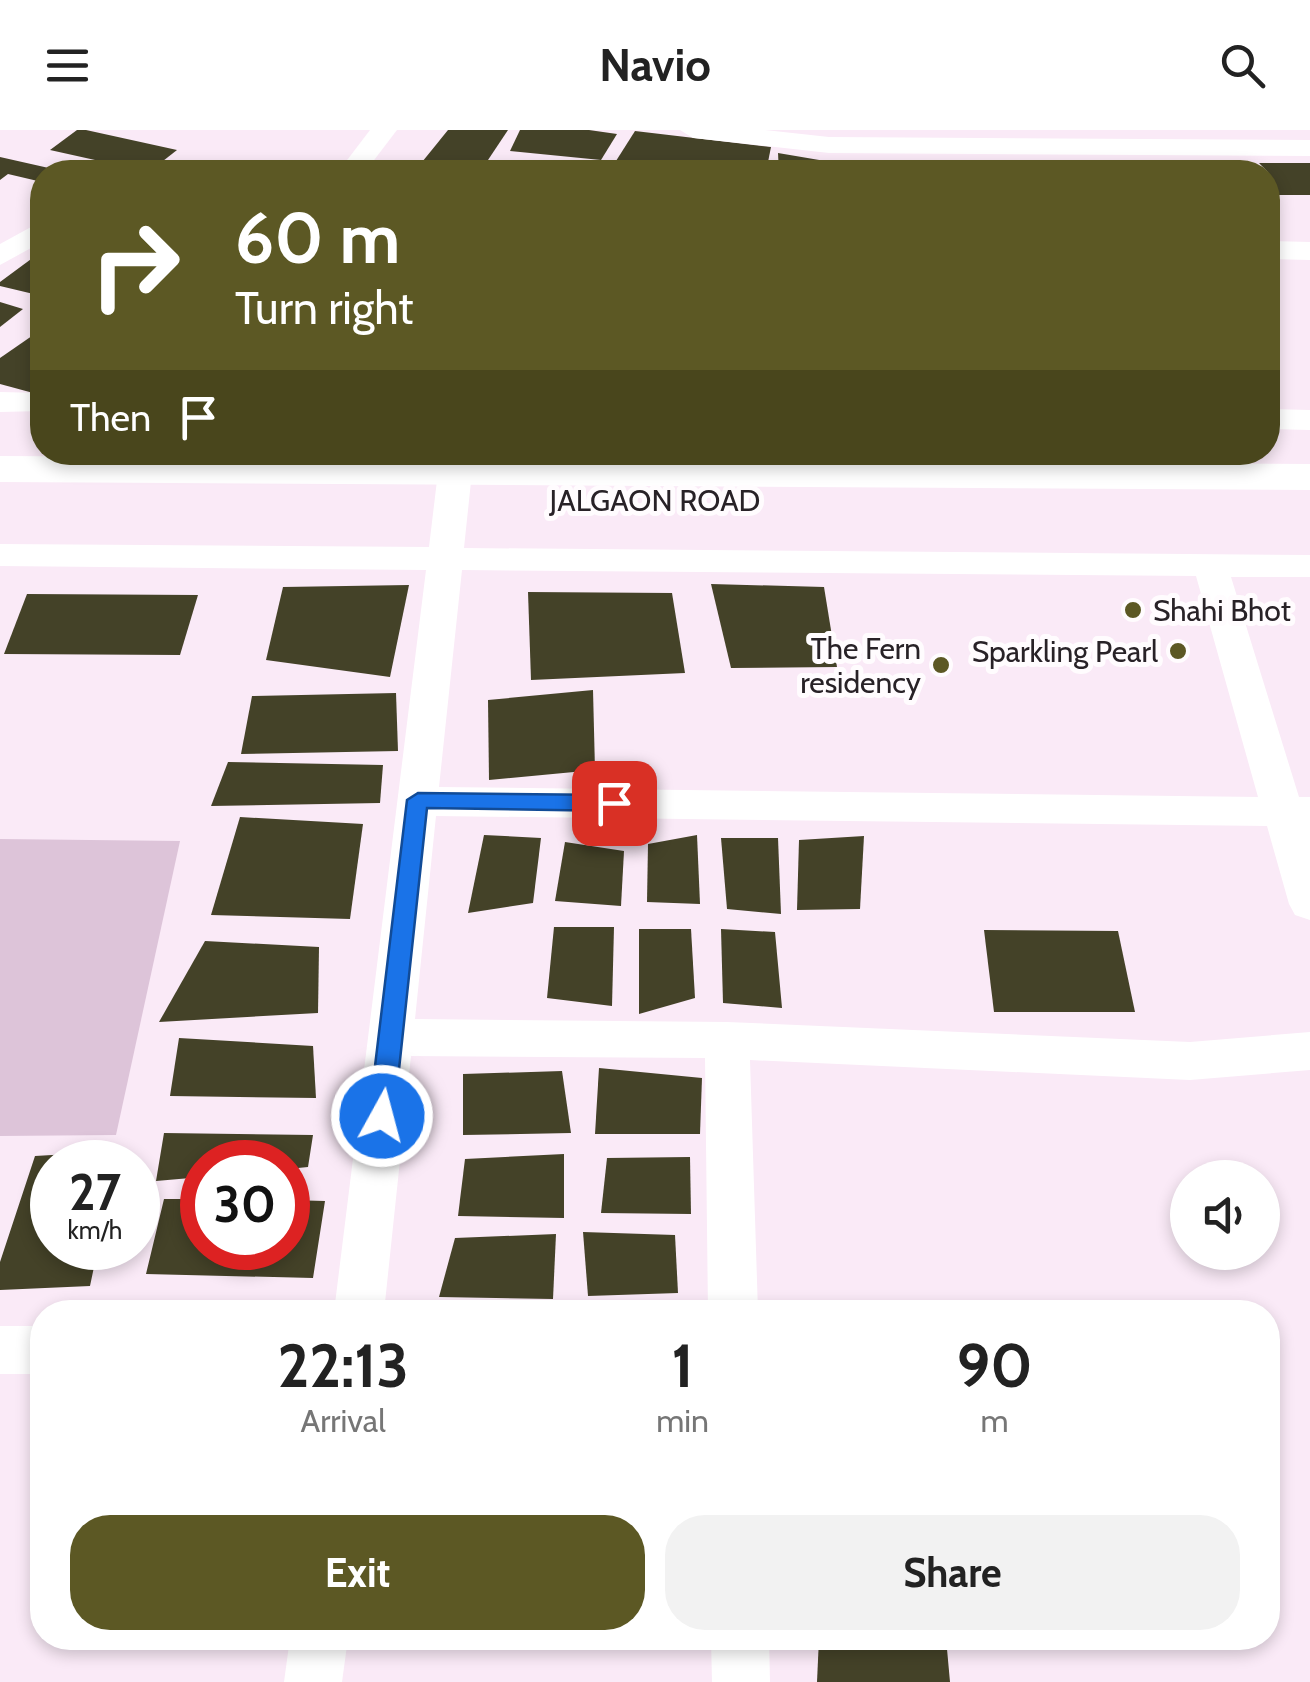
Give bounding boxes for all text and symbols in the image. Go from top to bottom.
icon: menu [40,38,95,93]
text: Navio [599,38,711,92]
icon: search [1215,38,1270,93]
text: 60 m [235,195,400,281]
icon: right [70,200,200,330]
text: Turn right [235,281,414,335]
icon: arrive [171,390,226,445]
text: Then [70,394,151,441]
street label: JALGAON ROAD [549,482,760,519]
place label: Shahi Bhot [1153,592,1291,629]
marker: Shahi Bhot [1122,599,1144,621]
place label: The Fern residency [800,630,921,701]
place label: Sparkling Pearl [972,633,1158,670]
marker: Sparkling Pearl [1167,640,1189,662]
marker: The Fern residency [930,654,952,676]
pin [572,761,657,846]
icon: arrive [587,776,642,831]
position arrow [330,1064,434,1168]
speed limit sign: 30 [180,1140,310,1270]
map controls [1170,1160,1280,1270]
button: sound [1170,1160,1280,1270]
text: 27 [69,1162,121,1223]
text: km/h [68,1215,122,1245]
text: 22:13 [277,1329,409,1402]
text: 1 [672,1329,694,1402]
text: 90 [956,1329,1033,1402]
text: Arrival [301,1401,386,1440]
text: min [656,1401,709,1440]
text: m [980,1401,1009,1440]
button: Exit [70,1515,645,1630]
button: Share [665,1515,1240,1630]

